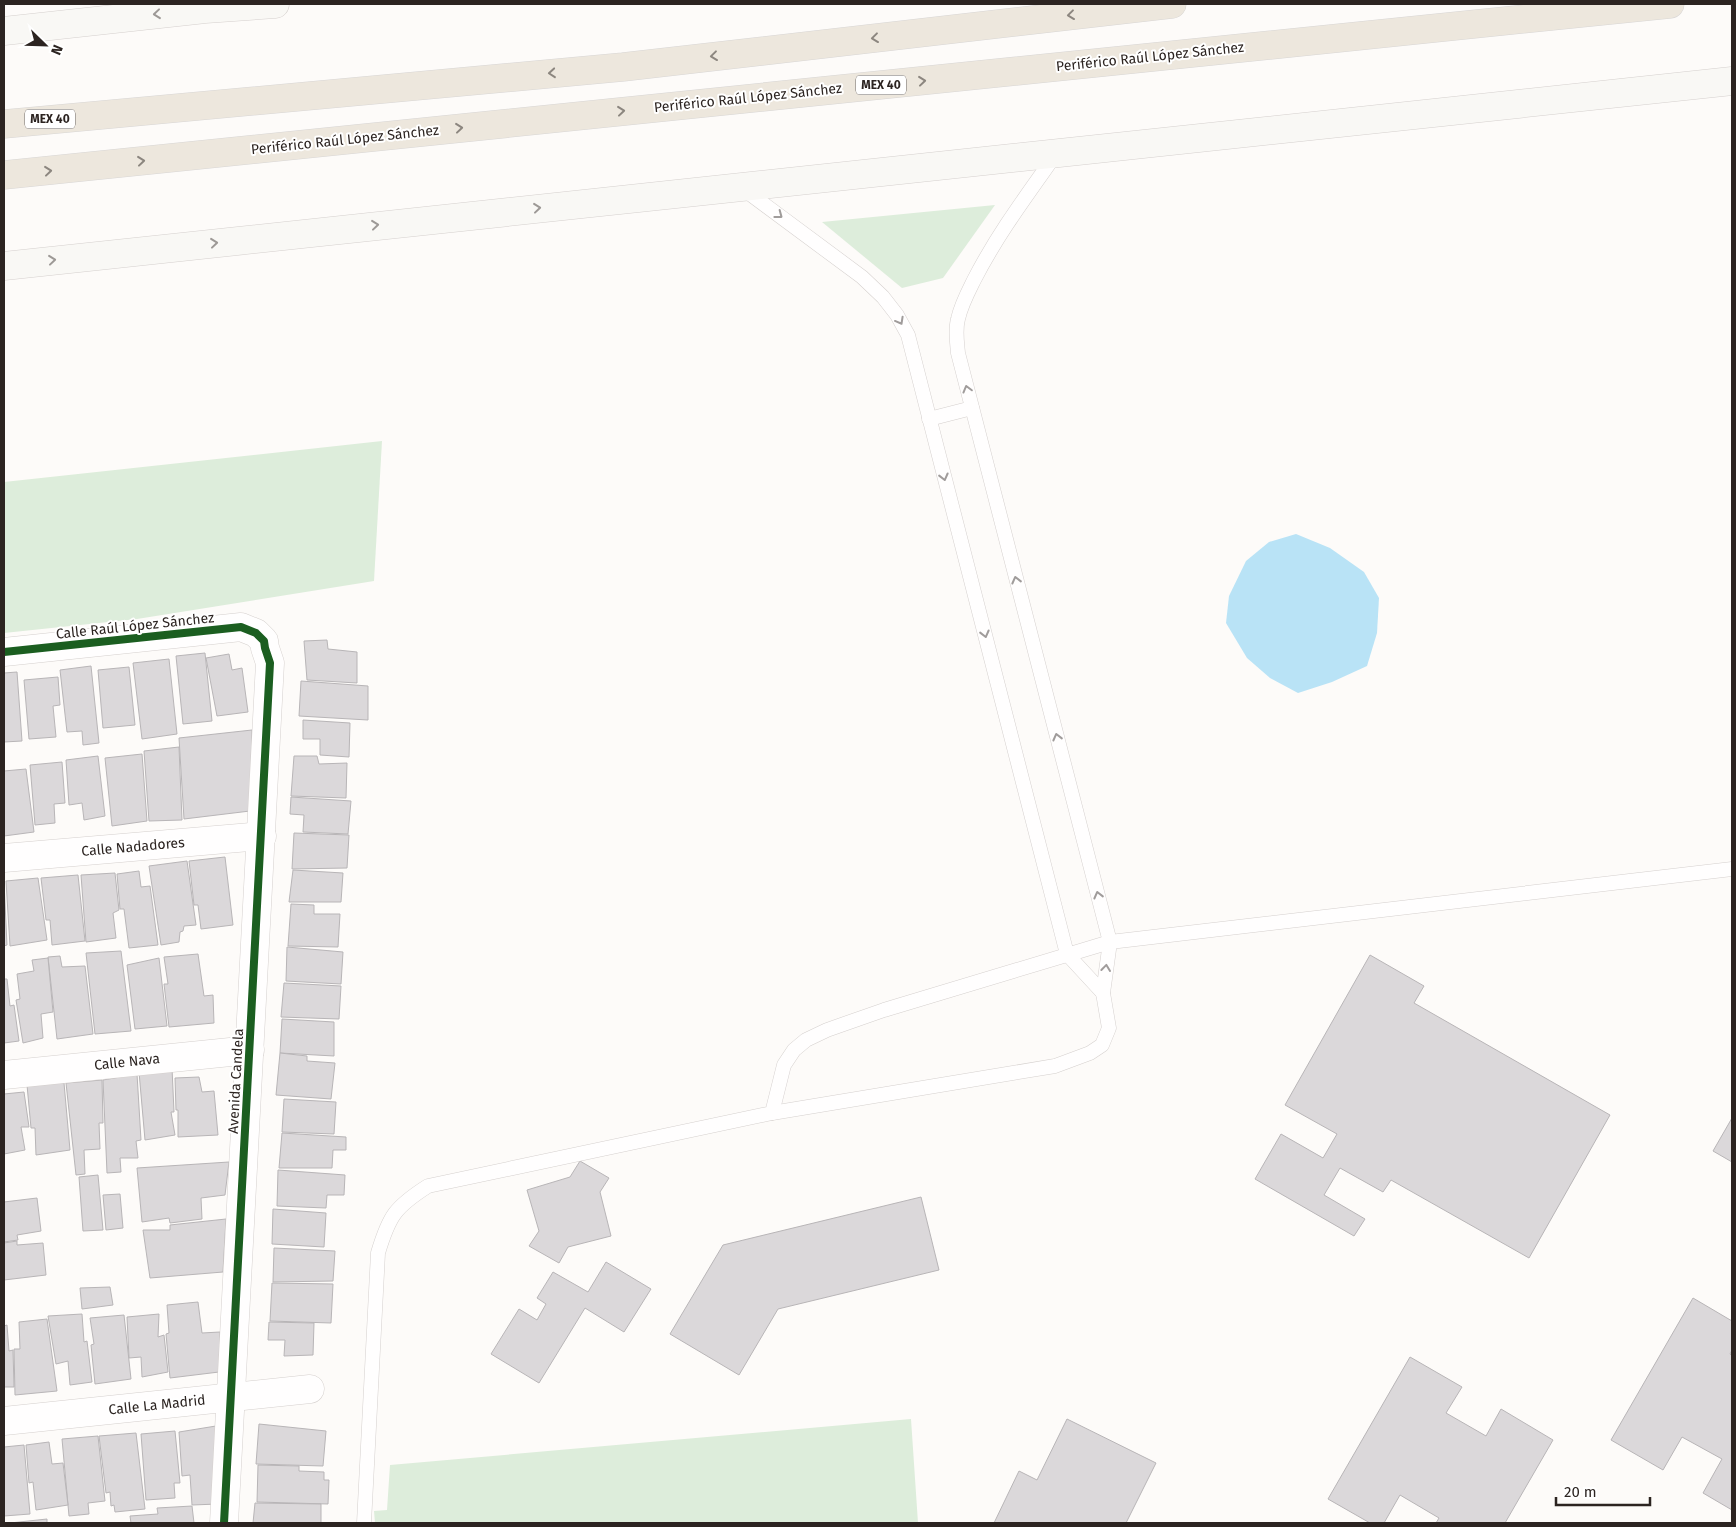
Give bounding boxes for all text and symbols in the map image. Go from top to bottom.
one-way arrow [152,8,160,19]
one-way arrow [1067,9,1075,20]
north arrow [20,20,70,70]
one-way arrow [871,32,879,43]
street label: Periférico Raúl López Sánchez [1055,39,1245,75]
text: N [47,42,66,57]
one-way arrow [709,50,717,61]
one-way arrow [548,67,556,78]
one-way arrow [918,75,926,86]
road number: MEX 40 [856,76,906,94]
street label: Periférico Raúl López Sánchez [653,80,843,116]
one-way arrow [617,106,625,117]
road number: MEX 40 [25,110,75,128]
street label: Periférico Raúl López Sánchez [250,122,440,158]
one-way arrow [455,123,463,134]
one-way arrow [137,156,145,167]
one-way arrow [44,165,52,176]
one-way arrow [533,203,541,214]
one-way arrow [773,210,782,218]
one-way arrow [372,220,380,231]
one-way arrow [210,238,218,249]
one-way arrow [49,255,57,266]
one-way arrow [894,316,904,325]
one-way arrow [962,384,973,393]
one-way arrow [939,473,949,481]
one-way arrow [1011,576,1022,585]
street label: Calle Raúl López Sánchez [55,609,215,643]
one-way arrow [979,630,990,639]
one-way arrow [1052,733,1063,742]
street label: Calle Nadadores [81,834,186,860]
one-way arrow [1093,891,1103,899]
one-way arrow [1101,963,1111,972]
street label: Avenida Candela [225,1028,247,1134]
street label: Calle Nava [93,1050,161,1074]
street label: Calle La Madrid [108,1391,206,1419]
scale bar [1556,1474,1650,1506]
text: 20 m [1564,1483,1597,1501]

